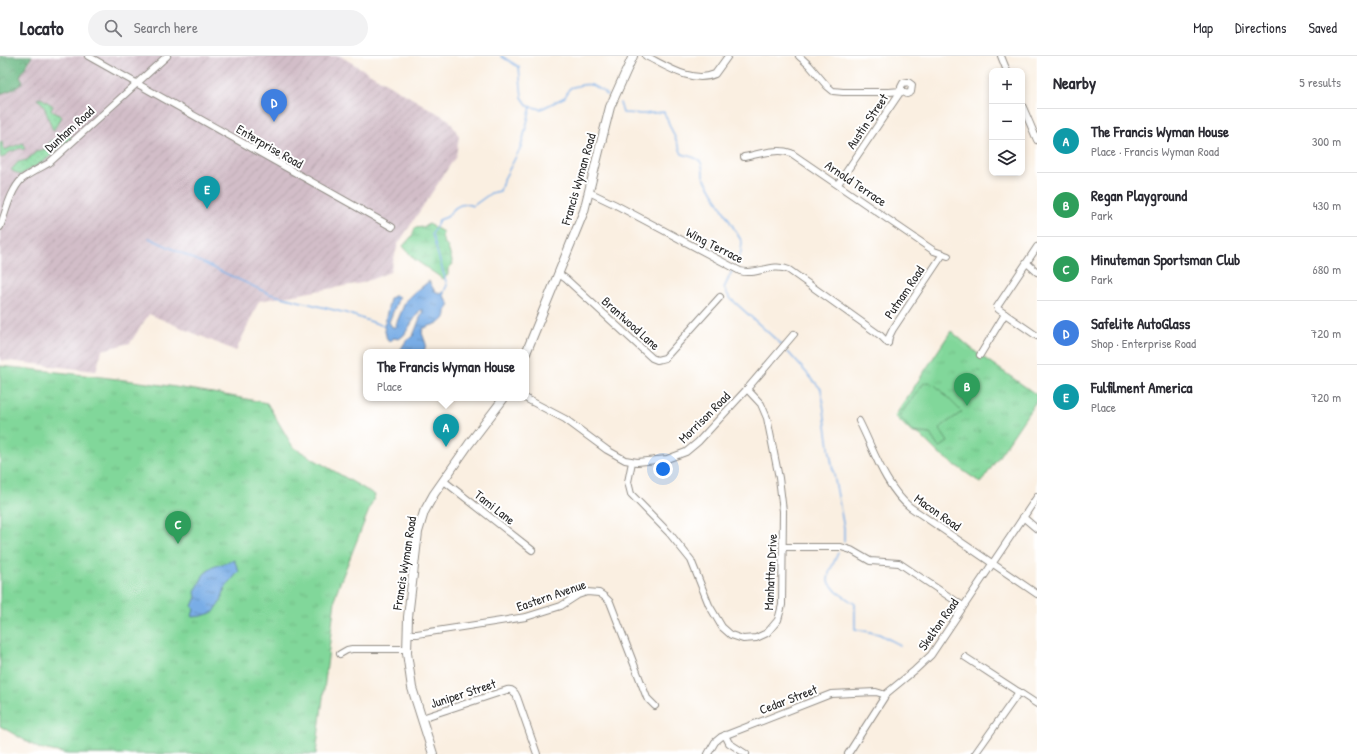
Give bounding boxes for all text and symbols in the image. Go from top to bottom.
search box [88,10,368,46]
text: Locato [20,15,64,41]
icon: search [102,17,124,39]
text: Search here [134,17,198,38]
text: Map [1193,18,1213,37]
text: Directions [1235,18,1286,37]
text: Saved [1308,18,1337,37]
map controls [989,68,1025,176]
button: + [989,68,1025,104]
text: Nearby [1053,71,1096,94]
text: 5 results [1299,73,1341,91]
pin: D [261,89,287,122]
street label: Austin Street [842,89,892,152]
street label: Dunham Road [40,102,98,156]
button: − [989,104,1025,140]
street label: Enterprise Road [233,120,307,172]
text: The Francis Wyman House [1091,121,1229,142]
street label: Francis Wyman Road [556,131,600,228]
text: A [1063,132,1069,150]
text: 300 m [1312,132,1341,150]
button: layers [989,140,1025,176]
text: Place · Francis Wyman Road [1091,142,1219,160]
street label: Arnold Terrace [822,156,890,210]
pin: E [194,176,220,209]
text: Regan Playground [1091,185,1187,206]
text: B [1063,196,1069,214]
text: 430 m [1313,196,1341,214]
text: Park [1091,206,1113,224]
street label: Wing Terrace [683,223,747,267]
text: Minuteman Sportsman Club [1091,249,1240,270]
text: C [1062,260,1070,278]
text: 680 m [1313,260,1341,278]
street label: Putnam Road [880,262,928,322]
text: Park [1091,270,1113,288]
street label: Brantwood Lane [598,292,664,354]
text: Safelite AutoGlass [1091,313,1190,334]
text: D [1063,324,1069,342]
text: 720 m [1311,324,1341,342]
text: Shop · Enterprise Road [1091,334,1196,352]
popup [363,349,529,401]
text: The Francis Wyman House [377,356,515,377]
pin: B [954,373,980,406]
text: Place [377,377,402,395]
text: Fulfilment America [1091,377,1193,398]
street label: Morrison Road [674,387,734,447]
text: E [1063,388,1069,406]
text: 720 m [1311,388,1341,406]
text: Place [1091,398,1116,416]
pin: A [433,414,459,447]
your location [653,459,673,479]
street label: Tami Lane [471,485,519,529]
street label: Macon Road [911,489,965,535]
pin: C [165,511,191,544]
street label: Francis Wyman Road [388,515,420,612]
street label: Manhattan Drive [759,533,781,611]
street label: Eastern Avenue [514,575,588,615]
street label: Skelton Road [913,594,963,654]
street label: Juniper Street [428,674,499,712]
street label: Cedar Street [756,680,820,718]

